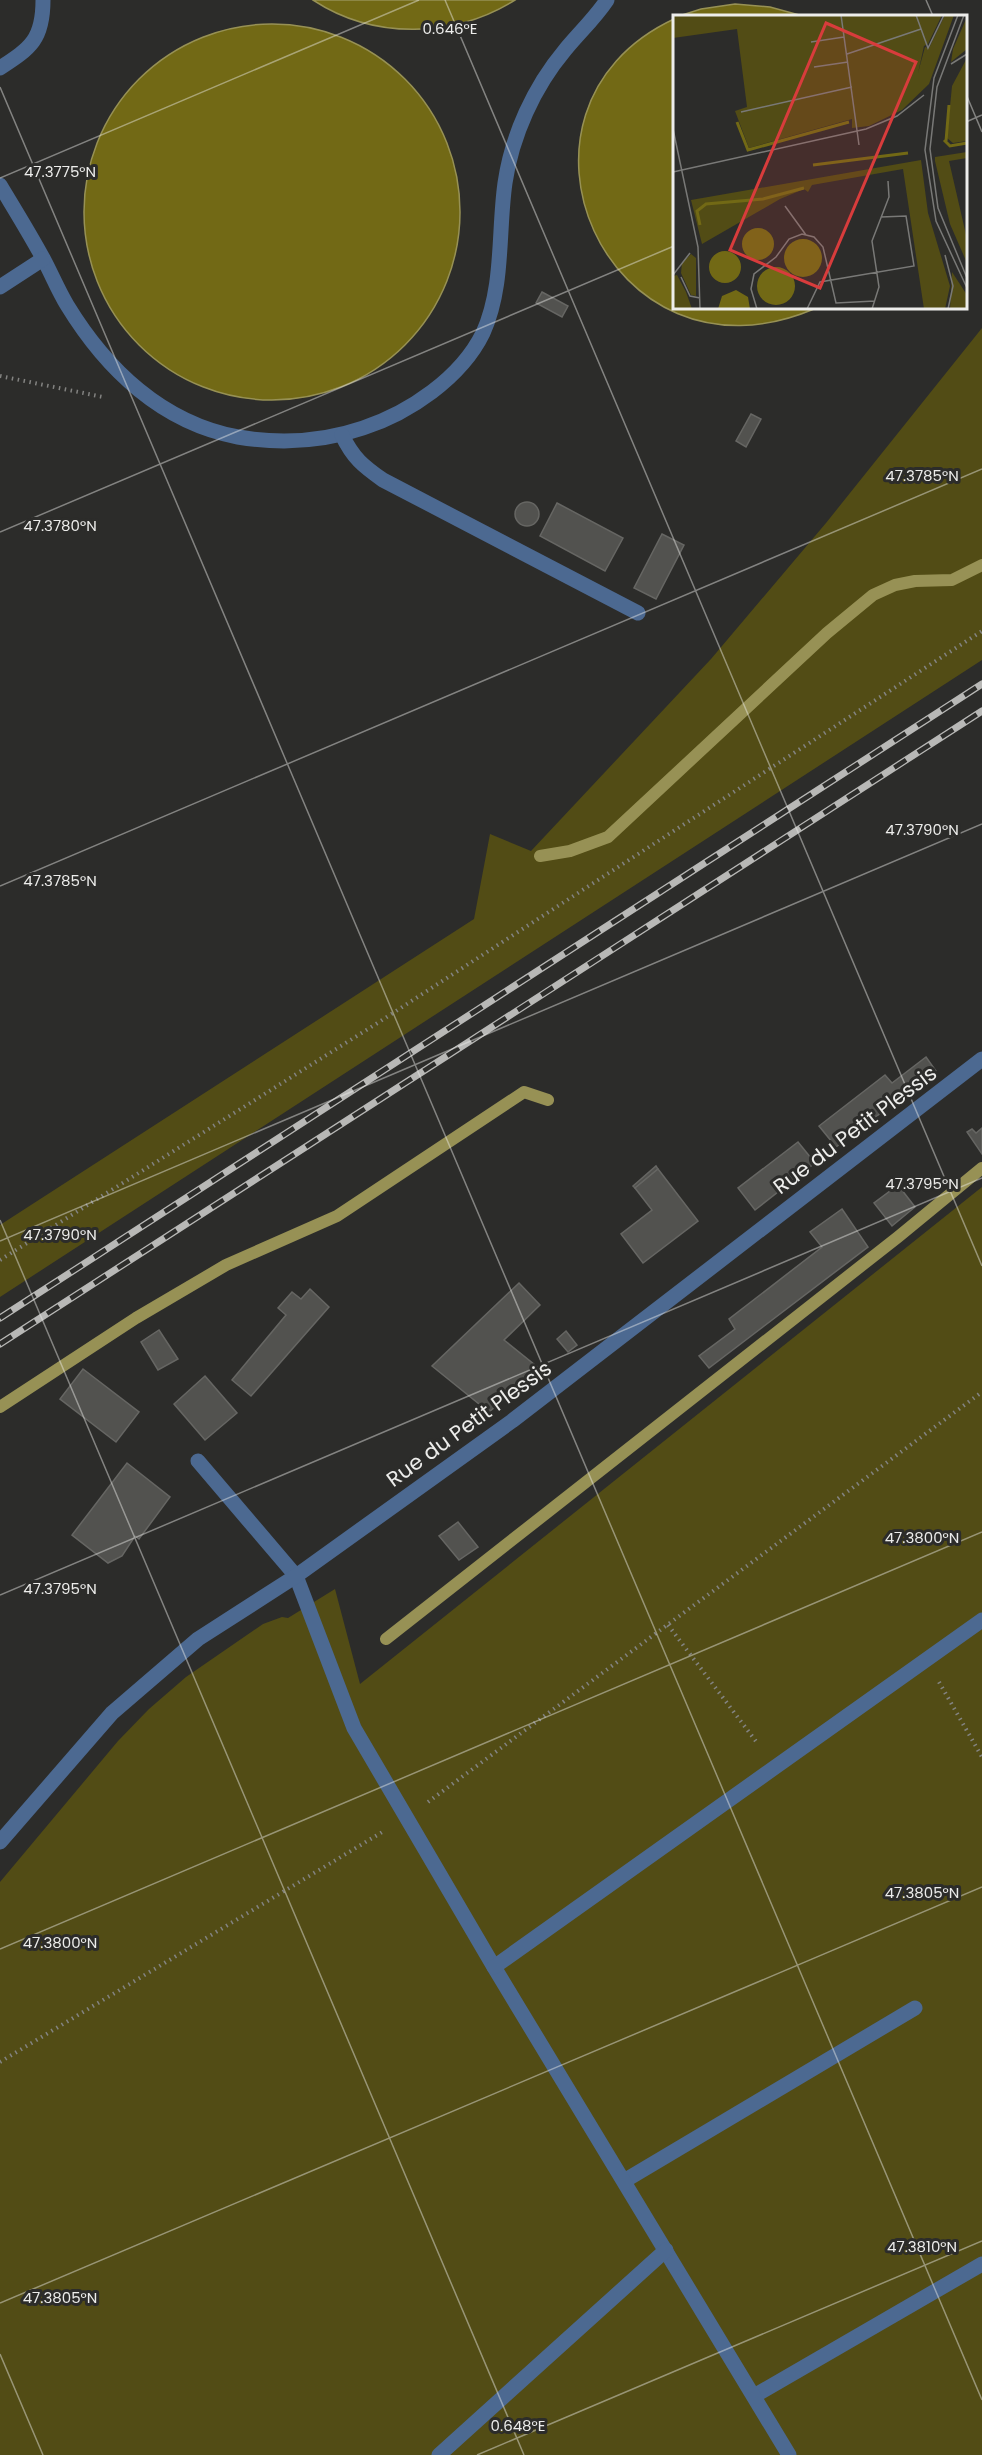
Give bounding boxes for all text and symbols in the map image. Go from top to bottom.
inset map [673,15,967,309]
text: 0.646°E [423,18,477,39]
text: 47.3775°N [24,161,96,182]
text: 47.3785°N [885,465,959,486]
text: 47.3780°N [23,515,97,536]
text: 47.3790°N [885,819,959,840]
text: 47.3785°N [23,870,97,891]
street label: Rue du Petit Plessis [767,1059,942,1201]
text: 47.3795°N [885,1173,959,1194]
text: 47.3790°N [23,1224,97,1245]
street label: Rue du Petit Plessis [380,1354,557,1493]
text: 47.3800°N [885,1527,959,1548]
text: 47.3795°N [23,1578,97,1599]
text: 47.3805°N [885,1882,959,1903]
text: 47.3800°N [23,1932,97,1953]
text: 47.3810°N [887,2236,957,2257]
text: 47.3805°N [23,2287,97,2308]
text: 0.648°E [491,2415,545,2436]

